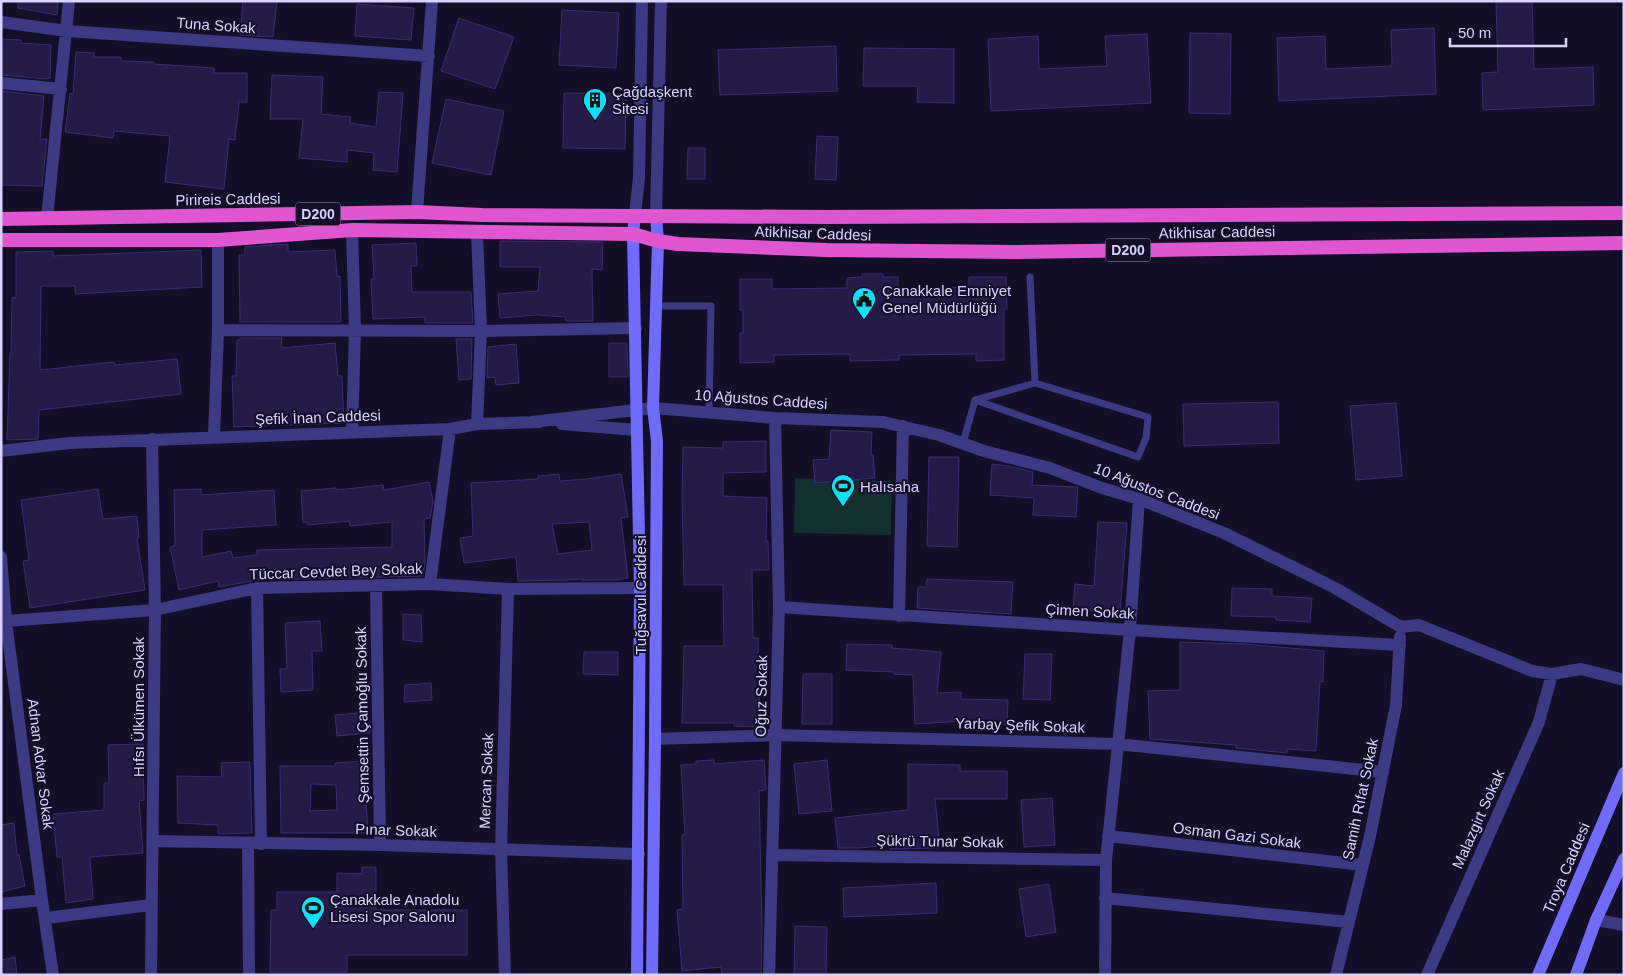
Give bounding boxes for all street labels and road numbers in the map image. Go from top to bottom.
street label: Tuna Sokak [176,14,257,36]
street label: Pirireis Caddesi [175,190,281,208]
road number: D200 [296,202,340,225]
street label: Atikhisar Caddesi [754,222,872,244]
street label: Atikhisar Caddesi [1159,222,1275,242]
road number: D200 [1106,238,1150,262]
street label: 10 Ağustos Caddesi [694,386,828,412]
street label: Şefik İnan Caddesi [255,406,381,428]
street label: 10 Ağustos Caddesi [1092,459,1222,523]
street label: Tuğsavul Caddesi [632,535,649,655]
street label: Tüccar Cevdet Bey Sokak [249,559,423,583]
street label: Çimen Sokak [1045,600,1135,622]
street label: Şemsettin Çamoğlu Sokak [352,626,372,804]
street label: Hıfsı Ülkümen Sokak [130,636,147,777]
street label: Oğuz Sokak [752,655,770,737]
street label: Adnan Advar Sokak [25,698,58,831]
street label: Yarbay Şefik Sokak [955,714,1086,736]
street label: Mercan Sokak [476,732,496,829]
street label: Samih Rıfat Sokak [1339,736,1381,862]
street label: Malazgirt Sokak [1449,766,1508,871]
street label: Osman Gazi Sokak [1172,819,1303,851]
street label: Pınar Sokak [355,820,438,840]
street label: Troya Caddesi [1539,820,1593,916]
street label: Şükrü Tunar Sokak [876,831,1004,851]

